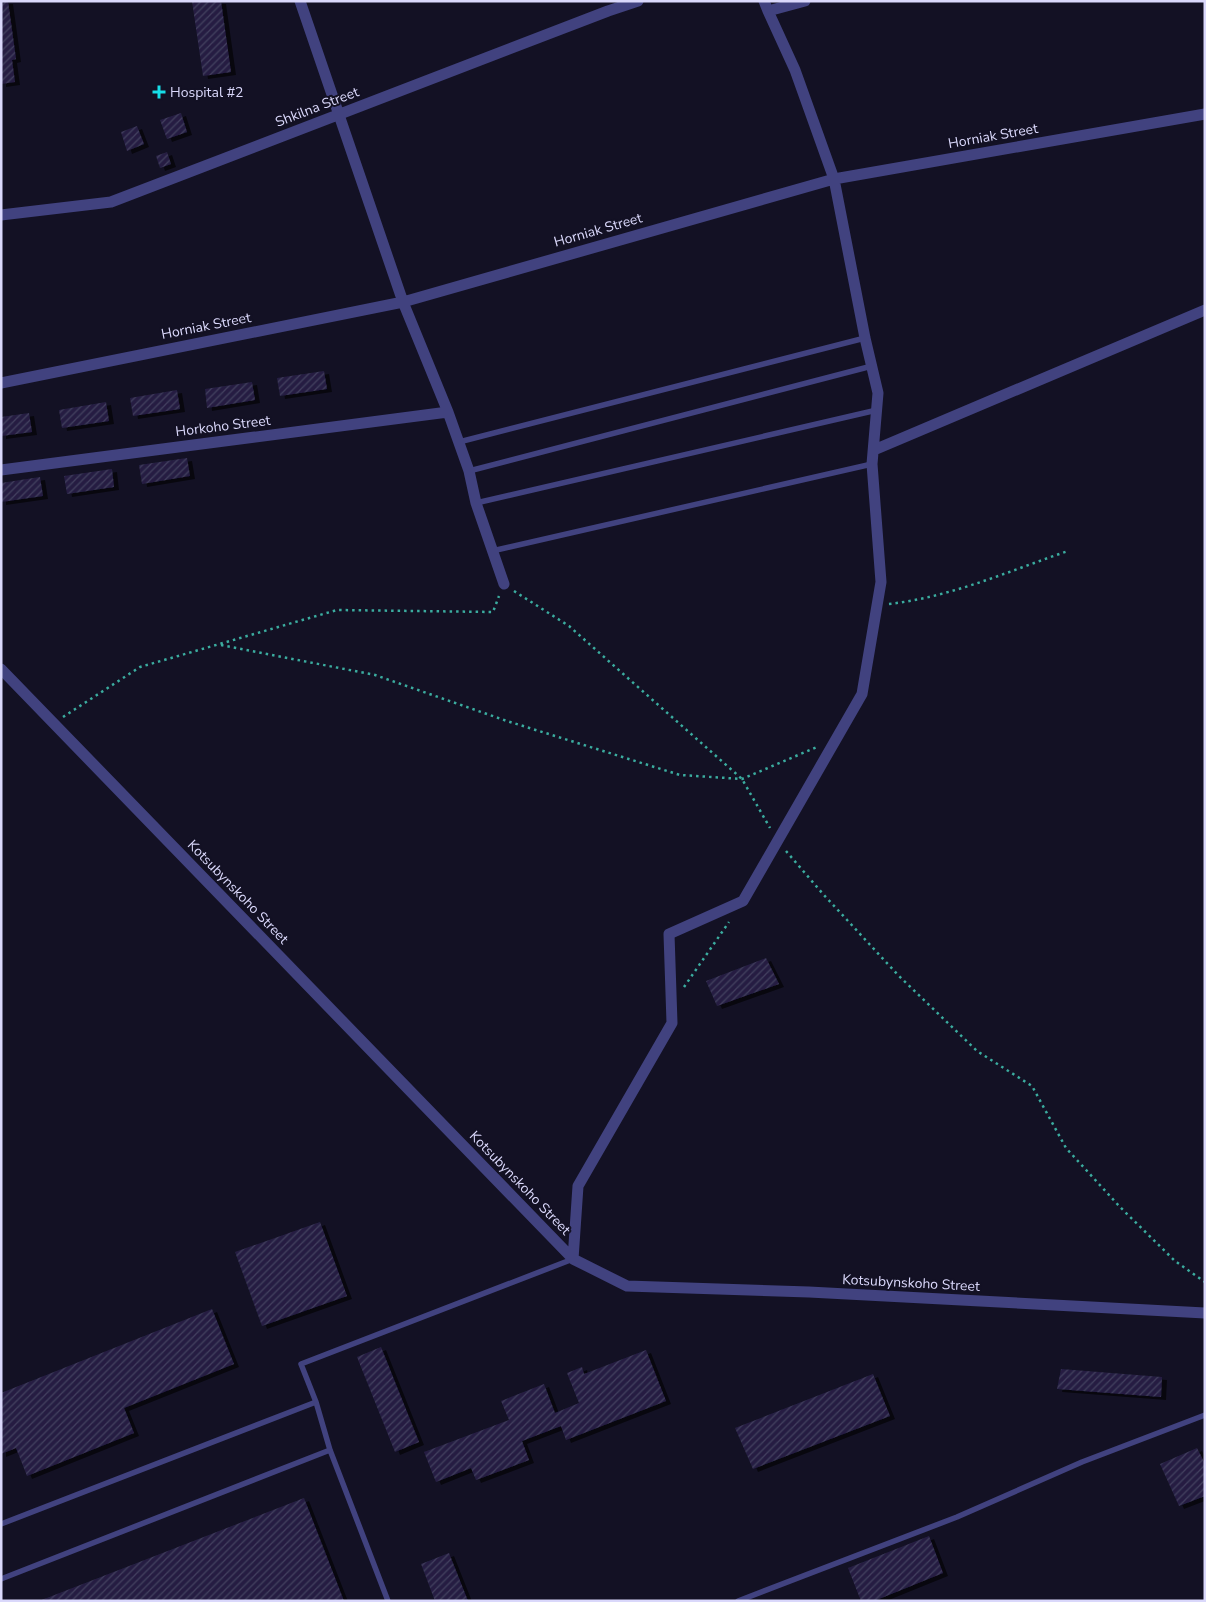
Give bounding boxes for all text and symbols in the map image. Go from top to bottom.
street label: Shkilna Street [272,82,362,132]
place label: Hospital #2 [170,83,243,102]
marker: Hospital #2 [152,85,166,99]
street label: Horniak Street [947,119,1039,153]
street label: Horniak Street [552,208,644,252]
street label: Horniak Street [160,308,253,344]
street label: Horkoho Street [174,411,272,441]
street label: Kotsubynskoho Street [183,836,293,948]
street label: Kotsubynskoho Street [465,1127,575,1239]
street label: Kotsubynskoho Street [842,1270,980,1296]

